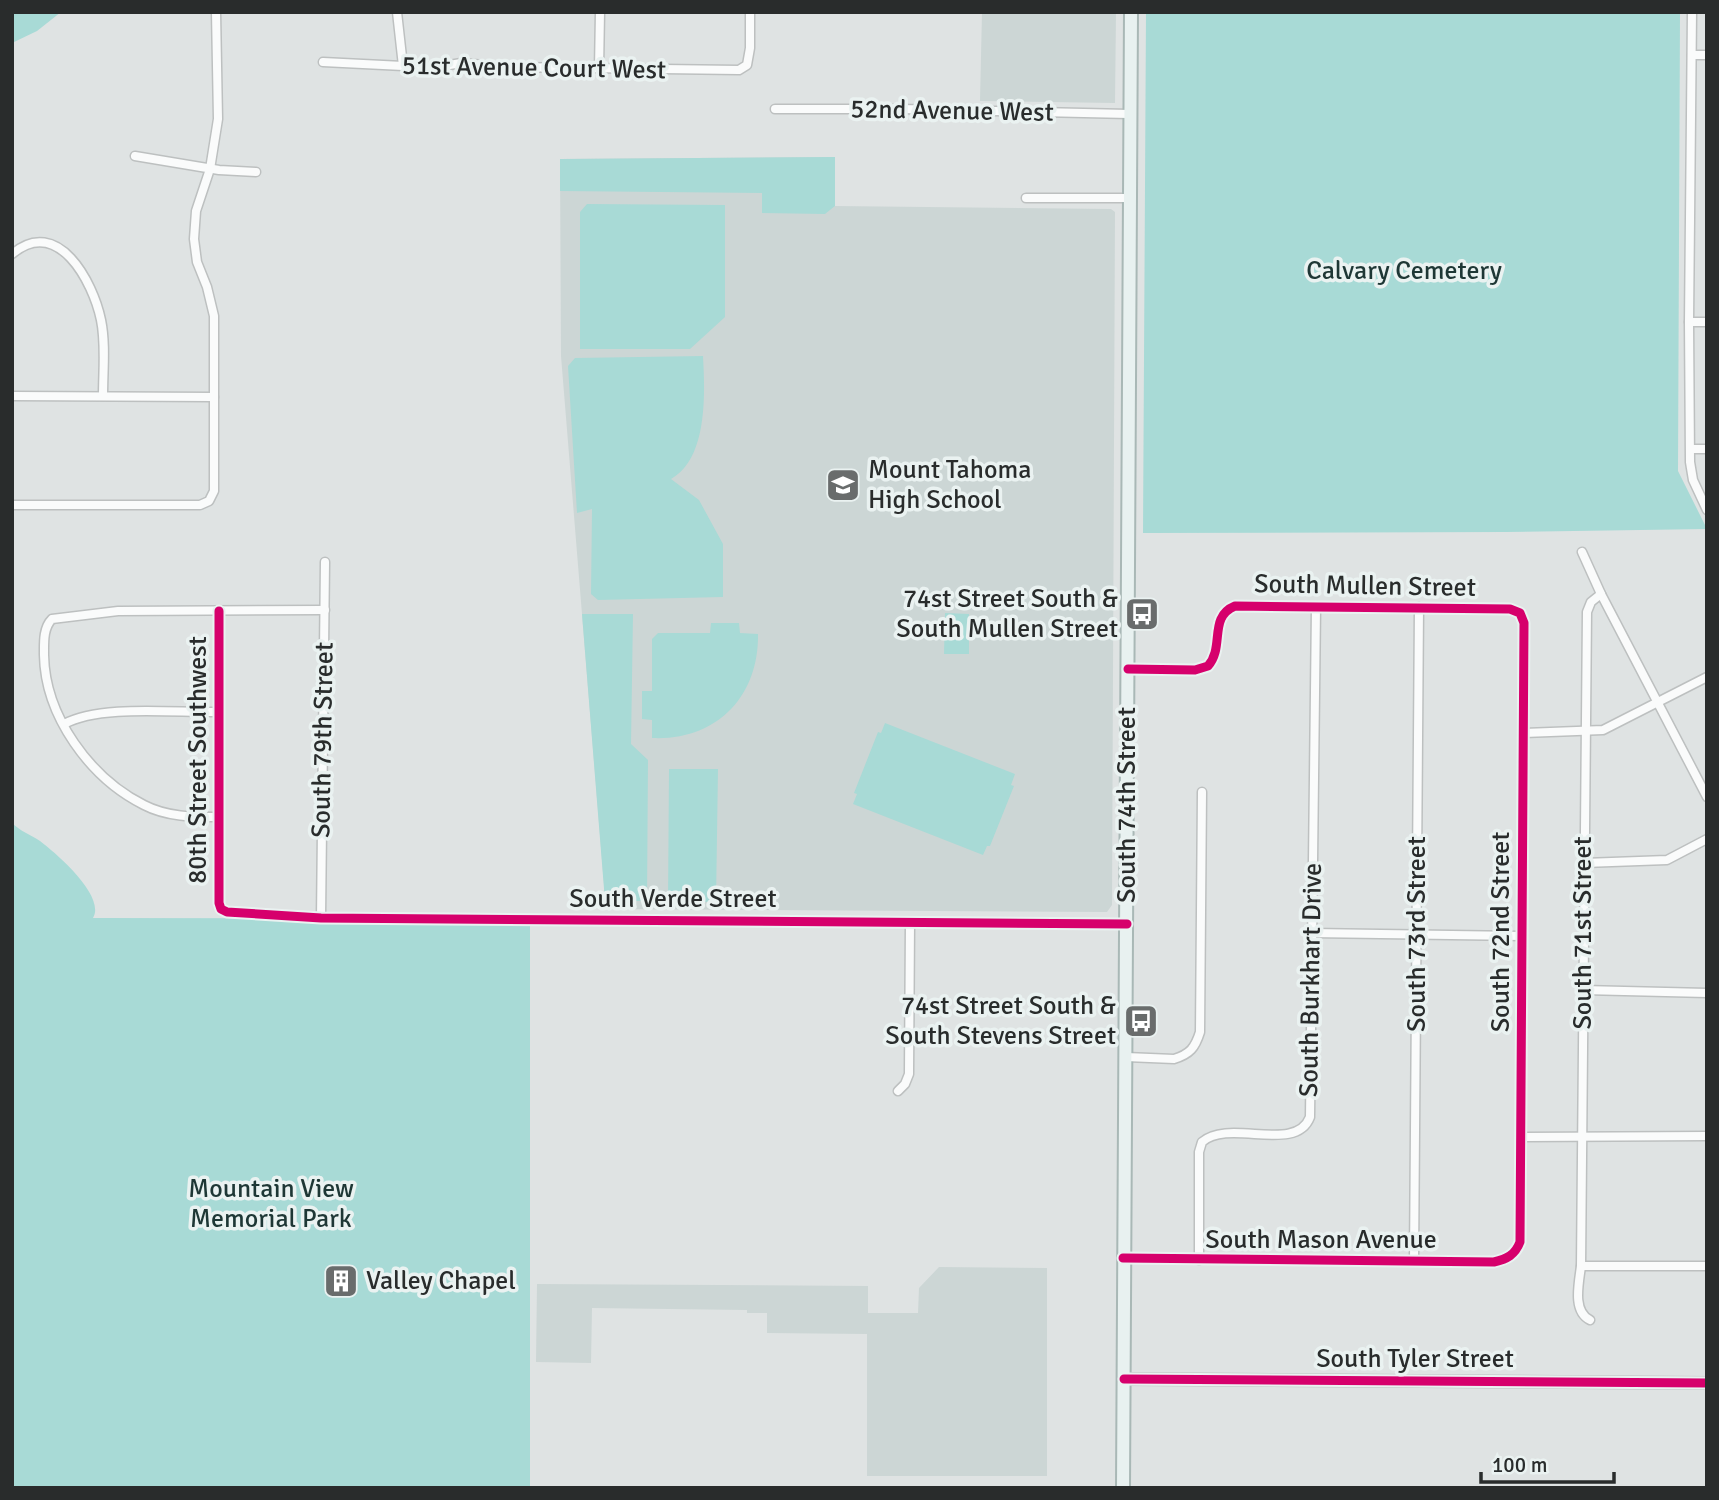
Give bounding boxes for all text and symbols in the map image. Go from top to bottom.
street label: 51st Avenue Court West [402,50,666,86]
street label: 52nd Avenue West [850,93,1054,129]
park label: Calvary Cemetery [1306,255,1502,287]
place label: Mount Tahoma High School [868,454,1031,516]
school or university icon: Mount Tahoma High School [824,466,862,504]
street label: South Mullen Street [1254,568,1476,604]
place label: 74st Street South & South Mullen Street [896,583,1118,645]
bus stop icon: 74st Street South & South Mullen Street [1123,595,1161,633]
street label: 80th Street Southwest [182,636,214,884]
street label: South 79th Street [305,642,341,838]
street label: South 74th Street [1111,707,1143,903]
street label: South 72nd Street [1485,832,1517,1032]
street label: South 73rd Street [1401,836,1433,1032]
street label: South 71st Street [1567,836,1599,1030]
street label: South Burkhart Drive [1293,863,1329,1097]
street label: South Verde Street [569,883,777,915]
place label: 74st Street South & South Stevens Street [885,990,1116,1052]
bus stop icon: 74st Street South & South Stevens Street [1122,1002,1160,1040]
park label: Mountain View Memorial Park [188,1173,354,1235]
street label: South Mason Avenue [1205,1224,1437,1256]
building icon: Valley Chapel [322,1262,360,1300]
place label: Valley Chapel [366,1265,516,1297]
street label: South Tyler Street [1316,1343,1514,1375]
scale bar [1481,1440,1614,1484]
text: 100 m [1492,1452,1547,1478]

